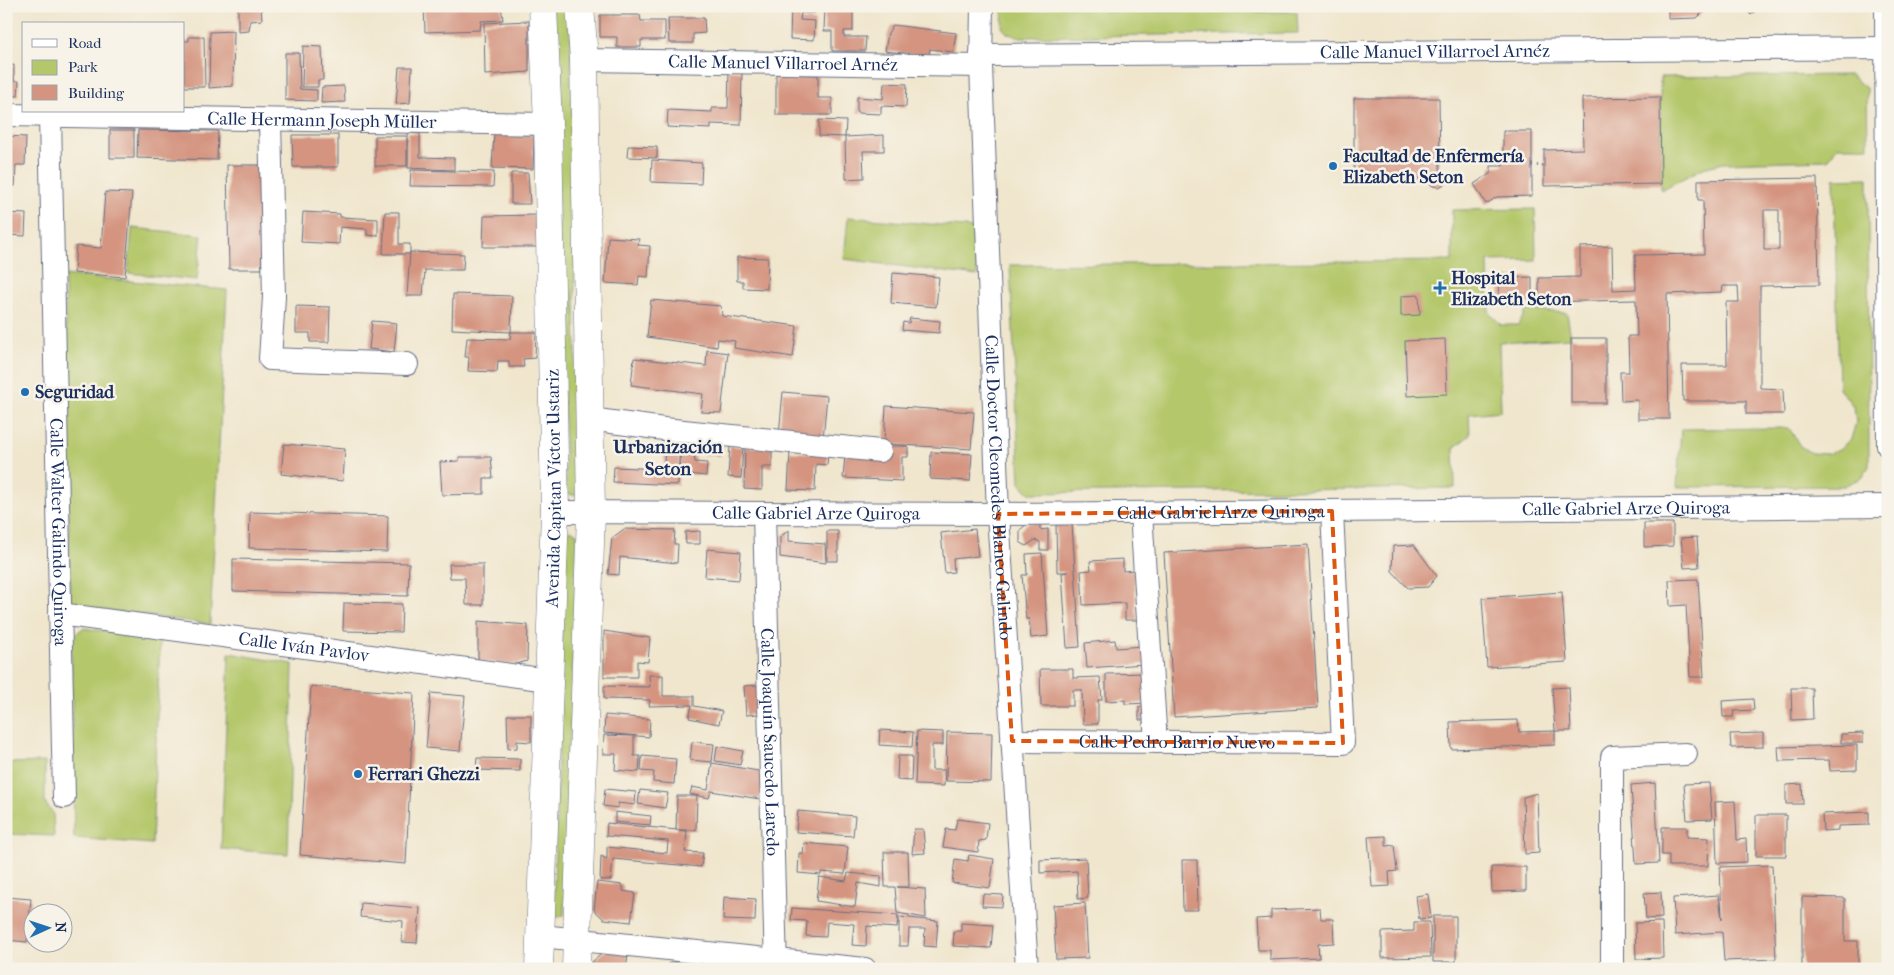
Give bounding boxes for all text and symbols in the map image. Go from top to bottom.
legend [22,22,185,112]
text: Road [68,34,102,52]
street label: Calle Manuel Villarroel Arnéz [1320,41,1550,63]
street label: Calle Manuel Villarroel Arnéz [668,51,898,76]
text: Park [68,58,98,76]
text: Building [68,84,125,102]
street label: Calle Hermann Joseph Müller [207,108,437,133]
place label: Facultad de Enfermería Elizabeth Seton [1342,146,1524,188]
marker: Facultad de Enfermería Elizabeth Seton [1327,160,1339,172]
place label: Hospital Elizabeth Seton [1451,268,1572,310]
marker: Hospital Elizabeth Seton [1433,281,1447,295]
street label: Calle Doctor Cleomedes Blanco Galindo [980,334,1016,641]
street label: Avenida Capitan Víctor Ustariz [542,369,566,609]
place label: Seguridad [35,382,115,403]
marker: Seguridad [19,386,31,398]
street label: Calle Walter Galindo Quiroga [45,418,71,647]
district label: Urbanización Seton [612,436,724,480]
street label: Calle Gabriel Arze Quiroga [1522,497,1731,520]
street label: Calle Gabriel Arze Quiroga [1117,501,1326,524]
street label: Calle Gabriel Arze Quiroga [712,503,921,525]
street label: Calle Iván Pavlov [237,628,371,667]
street label: Calle Joaquín Saucedo Laredo [756,628,783,856]
street label: Calle Pedro Barrio Nuevo [1079,731,1275,754]
place label: Ferrari Ghezzi [367,764,481,785]
marker: Ferrari Ghezzi [352,768,364,780]
north arrow [22,902,72,952]
text: N [52,922,69,933]

